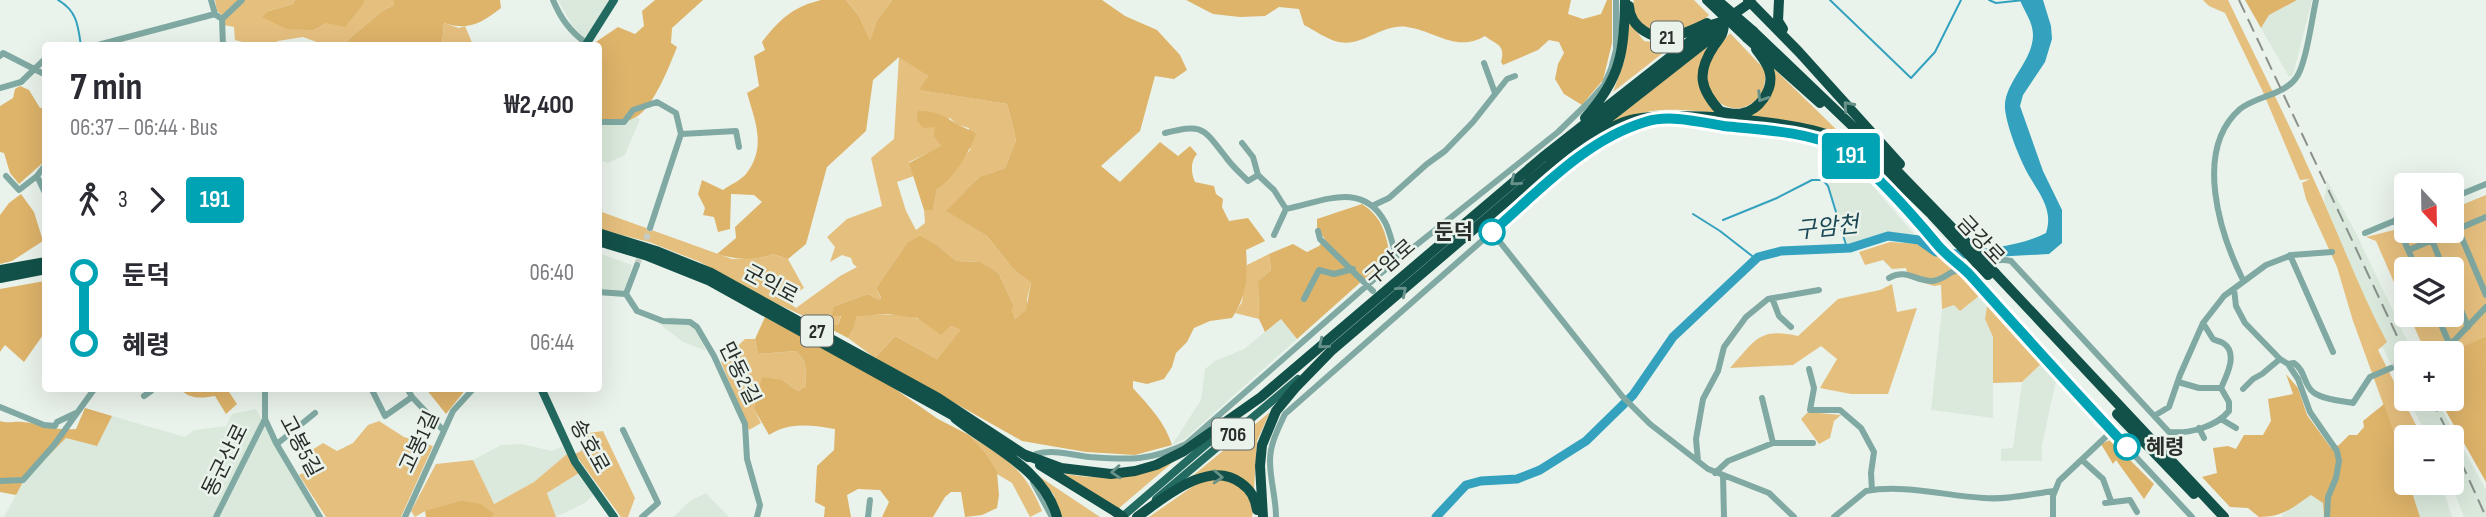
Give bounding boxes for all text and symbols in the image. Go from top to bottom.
road number: 21 [1651,22,1683,52]
text: 7 min [70,65,142,110]
one-way arrow [1758,89,1771,102]
text: ₩2,400 [504,90,574,121]
one-way arrow [1844,101,1856,114]
text: 06:37 – 06:44 · Bus [70,114,218,142]
line badge: 191 [1811,133,1891,179]
text: 191 [1836,141,1866,170]
one-way arrow [1510,173,1523,185]
north arrow [2394,173,2464,243]
map controls [2394,173,2464,495]
icon: walk [70,181,108,219]
icon: forward [138,181,176,219]
text: 191 [200,185,230,214]
text: 3 [118,186,128,214]
water label: 구암천 [1794,210,1863,245]
street label: 금강로 [1952,211,2010,270]
marker: 둔덕 [1479,219,1505,245]
place label: 둔덕 [1434,220,1473,245]
street label: 구암로 [1360,234,1420,291]
button: layers [2394,257,2464,327]
text: 06:40 [529,259,574,287]
street label: 군익로 [739,260,802,309]
text: 둔덕 [122,261,170,292]
one-way arrow [1393,287,1406,299]
road number: 27 [801,316,833,346]
text: 06:44 [530,329,574,357]
text: 혜령 [122,331,170,362]
one-way arrow [1318,336,1331,349]
street label: 만동2길 [714,338,765,409]
button: + [2394,341,2464,411]
street label: 고봉1길 [394,407,445,477]
street label: 고봉5길 [274,411,327,481]
street label: 송호로 [565,415,615,478]
road number: 706 [1212,418,1254,449]
street label: 동군산로 [197,420,254,500]
button: − [2394,425,2464,495]
marker: 혜령 [2114,434,2140,460]
place label: 혜령 [2146,435,2185,460]
one-way arrow [1110,464,1121,479]
one-way arrow [1213,469,1224,484]

